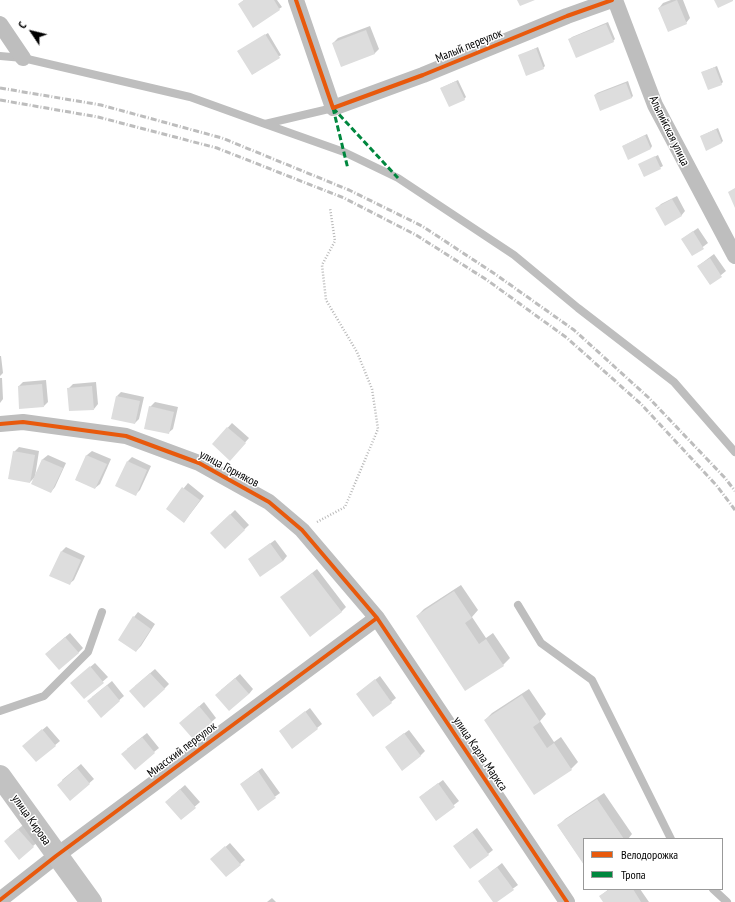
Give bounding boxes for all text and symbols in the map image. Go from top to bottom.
north arrow [12,12,52,52]
text: С [15,19,29,31]
street label: Малый переулок [433,26,505,66]
street label: Альпийская улица [646,94,692,168]
street label: улица Горняков [197,447,261,491]
street label: улица Карла Маркса [450,714,510,794]
street label: Миасский переулок [145,719,219,781]
street label: улица Кирова [8,792,54,848]
legend [583,838,723,890]
text: Велодорожка [621,847,678,862]
text: Тропа [621,867,646,882]

